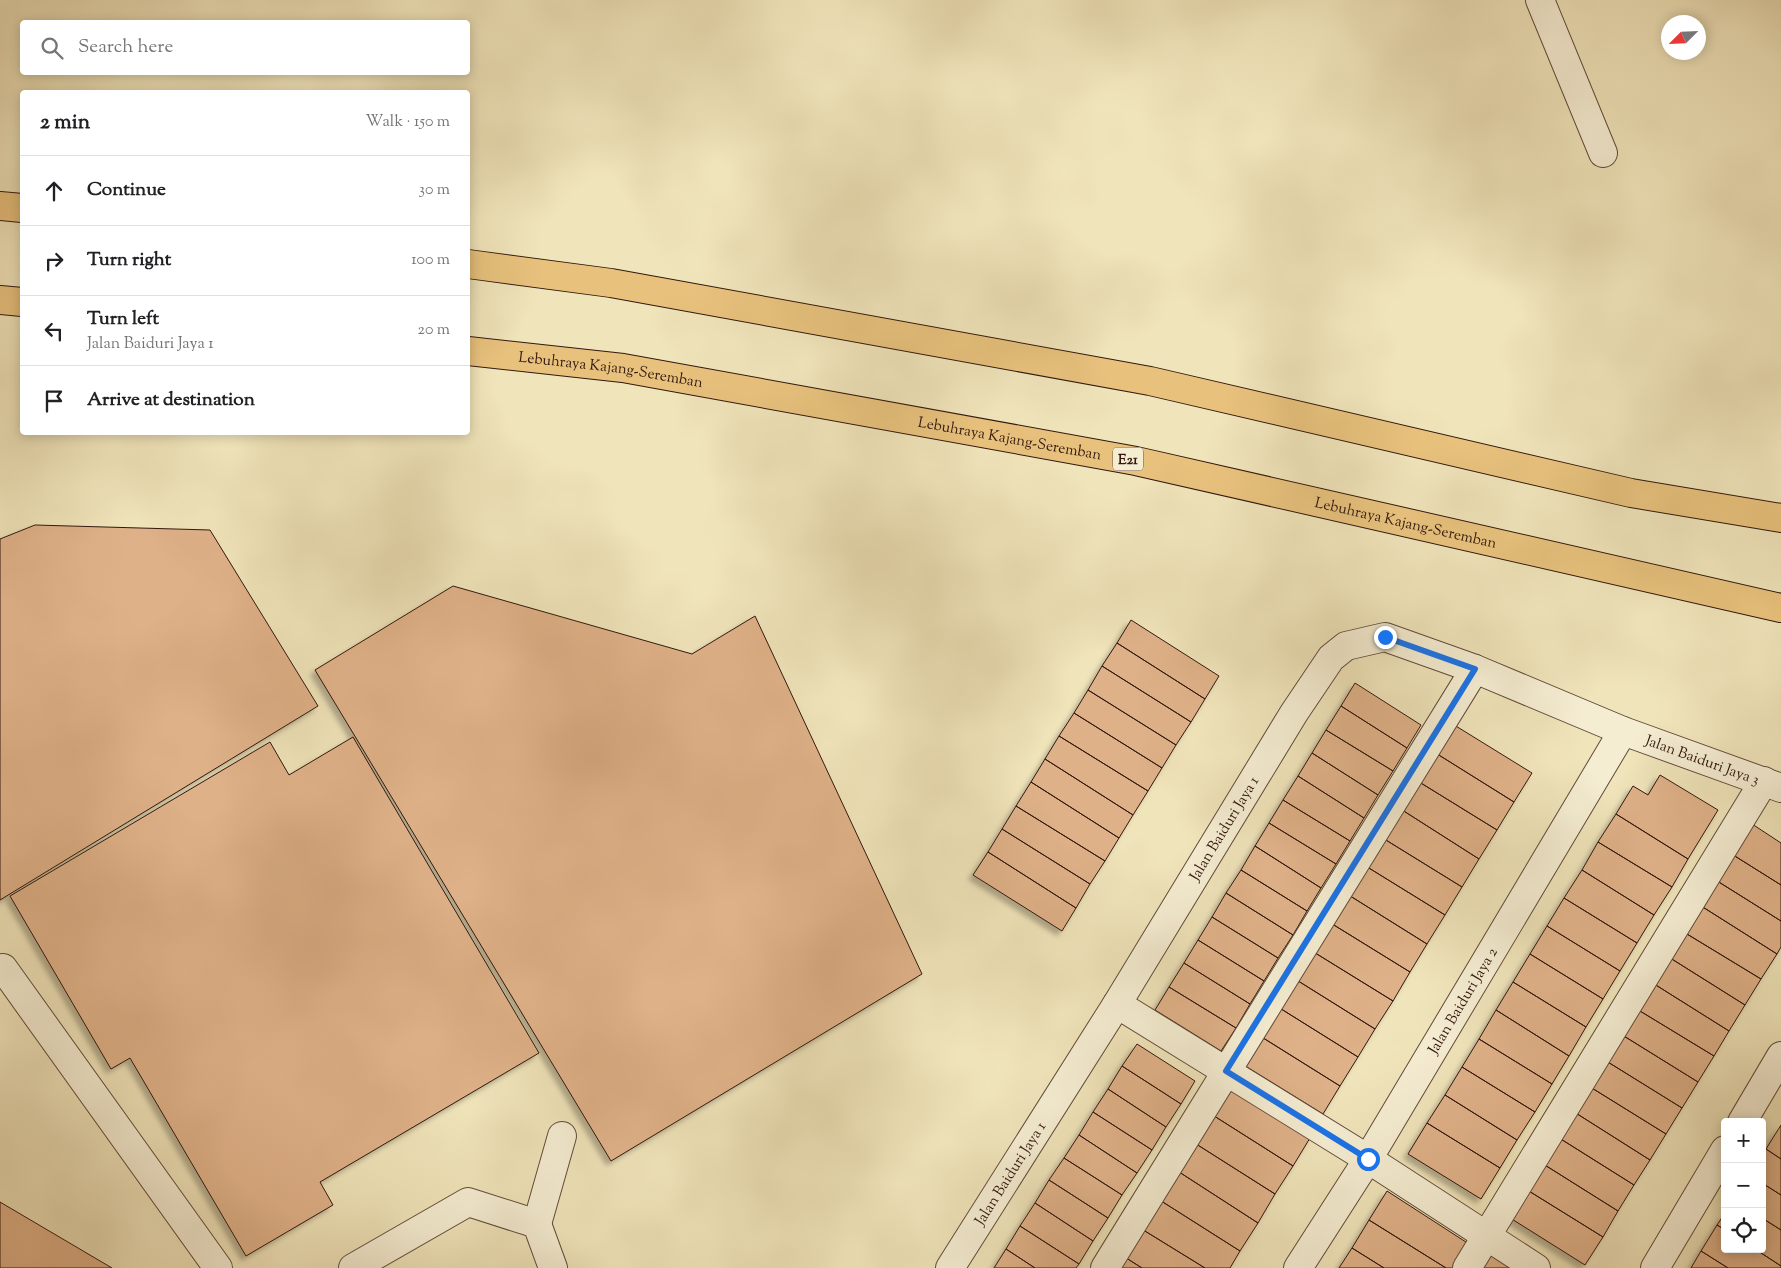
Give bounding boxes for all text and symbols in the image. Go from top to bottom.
north arrow [1661,15,1706,60]
search box [20,20,470,75]
icon: search [38,34,66,62]
text: Search here [78,34,173,61]
text: 2 min [40,108,90,138]
text: Walk · 150 m [366,111,450,134]
icon: ahead [40,177,68,205]
text: Continue [87,177,166,204]
text: 30 m [419,179,450,202]
icon: right [40,247,68,275]
text: Turn right [87,247,171,274]
text: 100 m [411,249,450,272]
text: Turn left [87,306,159,333]
icon: left [40,317,68,345]
text: 20 m [417,319,450,342]
text: Jalan Baiduri Jaya 1 [87,333,214,356]
street label: Lebuhraya Kajang-Seremban [517,348,705,394]
icon: arrive [40,387,68,415]
text: Arrive at destination [87,387,255,414]
street label: Lebuhraya Kajang-Seremban [916,413,1103,467]
road number: E21 [1113,448,1143,470]
street label: Lebuhraya Kajang-Seremban [1312,493,1499,555]
route end [1374,626,1397,649]
street label: Jalan Baiduri Jaya 3 [1641,731,1762,791]
street label: Jalan Baiduri Jaya 1 [1185,773,1265,886]
street label: Jalan Baiduri Jaya 2 [1423,944,1504,1059]
street label: Jalan Baiduri Jaya 1 [970,1118,1052,1231]
map controls [1721,1118,1766,1253]
button: + [1721,1118,1766,1163]
route start [1357,1148,1380,1171]
button: − [1721,1163,1766,1208]
button: locate [1721,1208,1766,1253]

